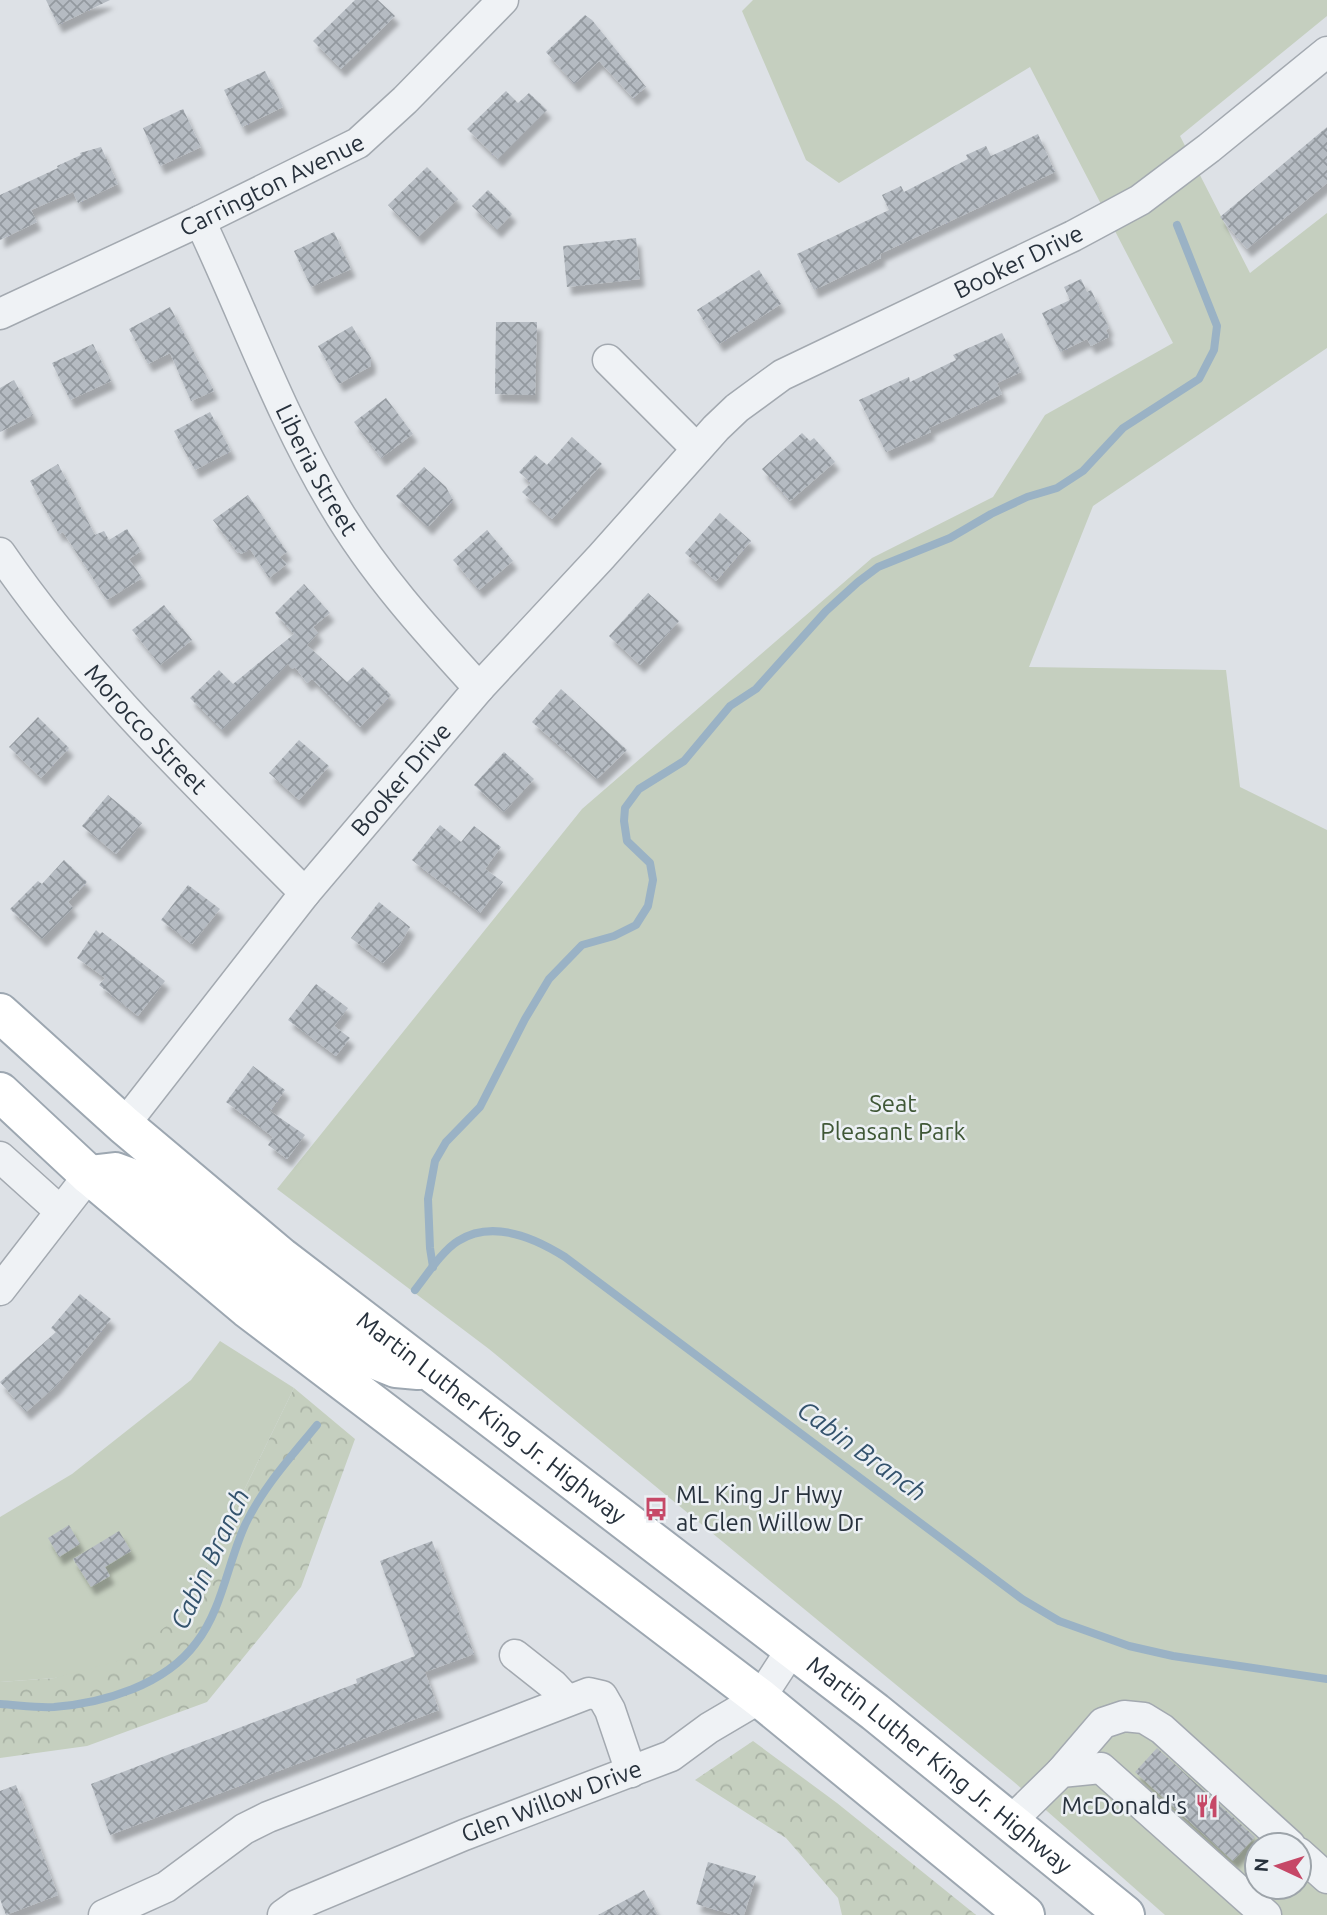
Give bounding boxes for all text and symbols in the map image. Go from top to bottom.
street label: Carrington Avenue [175,128,369,242]
street label: Booker Drive [950,219,1088,304]
street label: Liberia Street [270,400,364,541]
street label: Morocco Street [79,659,213,800]
street label: Booker Drive [345,717,456,841]
park label: Seat Pleasant Park [820,1090,966,1145]
street label: Martin Luther King Jr. Highway [352,1306,632,1529]
water label: Cabin Branch [792,1394,932,1507]
place label: ML King Jr Hwy at Glen Willow Dr [676,1481,863,1536]
water label: Cabin Branch [164,1484,255,1634]
bus stop icon: ML King Jr Hwy at Glen Willow Dr [642,1495,670,1523]
street label: Martin Luther King Jr. Highway [802,1651,1078,1880]
street label: Glen Willow Drive [457,1754,645,1848]
place label: McDonald's [1061,1792,1187,1819]
restaurant icon: McDonald's [1193,1792,1221,1820]
north arrow [1243,1831,1313,1901]
text: N [1250,1857,1273,1873]

